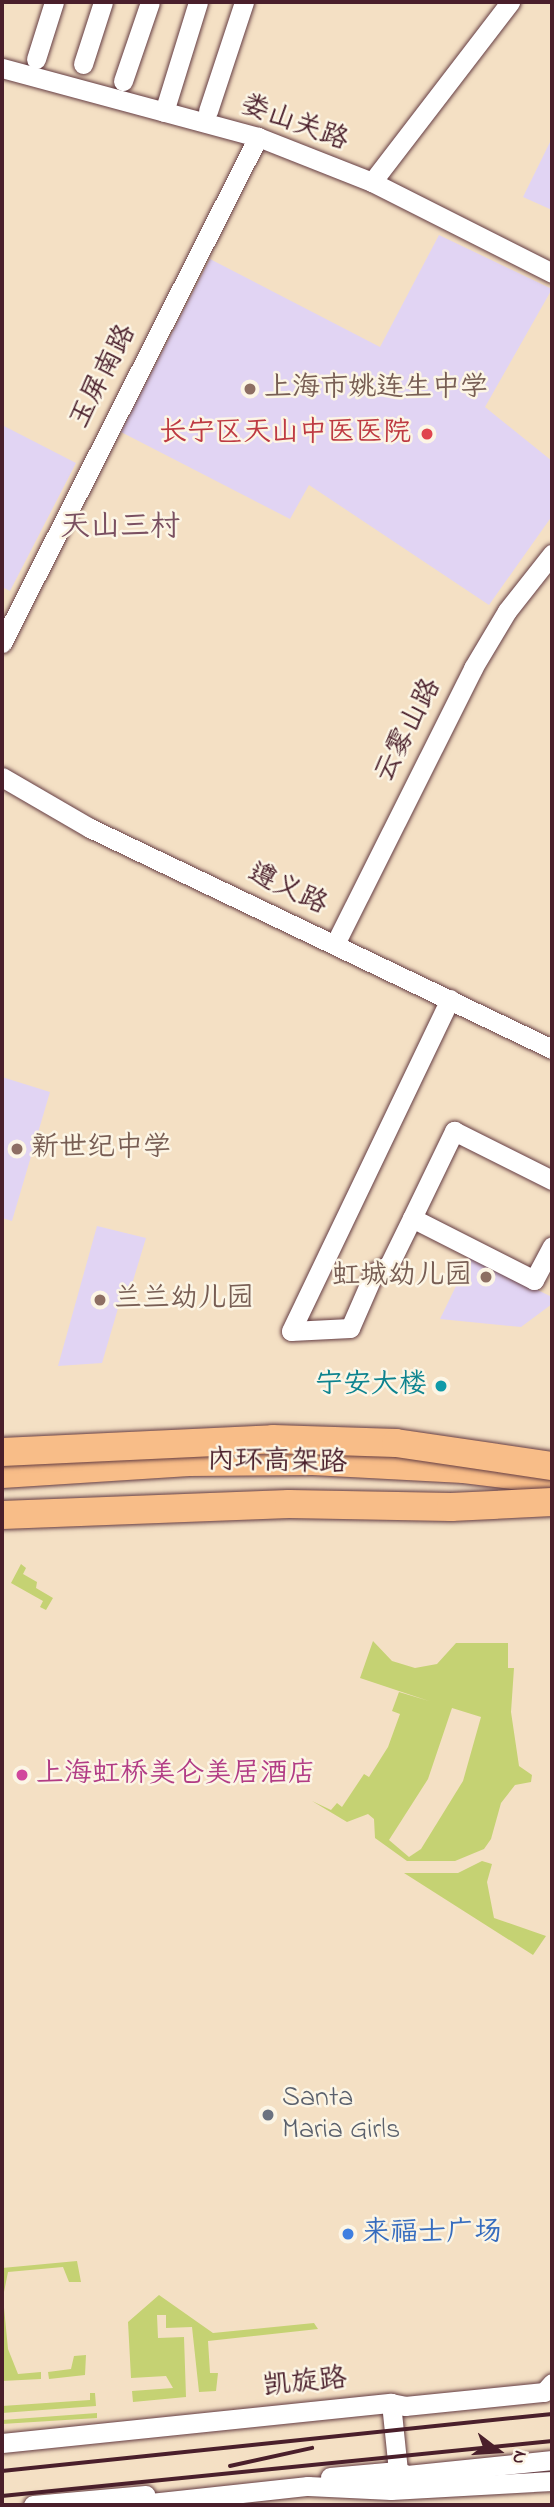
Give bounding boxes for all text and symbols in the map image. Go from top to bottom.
street label: 娄山关路 [236,89,352,159]
street label: 玉屏南路 [64,319,144,435]
place label: 上海市姚连生中学 [264,372,488,406]
marker: 上海市姚连生中学 [242,381,258,397]
place label: 长宁区天山中医医院 [159,417,411,451]
marker: 长宁区天山中医医院 [417,424,437,444]
district label: 天山三村 [60,510,180,546]
street label: 云雾山路 [369,673,449,789]
street label: 遵义路 [242,857,332,923]
place label: 新世纪中学 [31,1132,171,1166]
marker: 新世纪中学 [9,1141,25,1157]
place label: 虹城幼儿园 [332,1260,472,1294]
marker: 虹城幼儿园 [478,1269,494,1285]
place label: 兰兰幼儿园 [114,1283,254,1317]
marker: 兰兰幼儿园 [92,1292,108,1308]
place label: 宁安大楼 [315,1369,427,1403]
marker: 宁安大楼 [433,1378,449,1394]
street label: 内环高架路 [207,1445,347,1481]
place label: 上海虹桥美仑美居酒店 [36,1758,316,1792]
marker: 上海虹桥美仑美居酒店 [14,1767,30,1783]
place label: Santa Maria Girls [282,2082,400,2148]
marker: Santa Maria Girls [260,2107,276,2123]
place label: 来福士广场 [362,2217,502,2251]
marker: 来福士广场 [340,2226,356,2242]
street label: 凯旋路 [261,2363,349,2405]
north arrow [463,2416,533,2486]
text: N [504,2447,533,2467]

